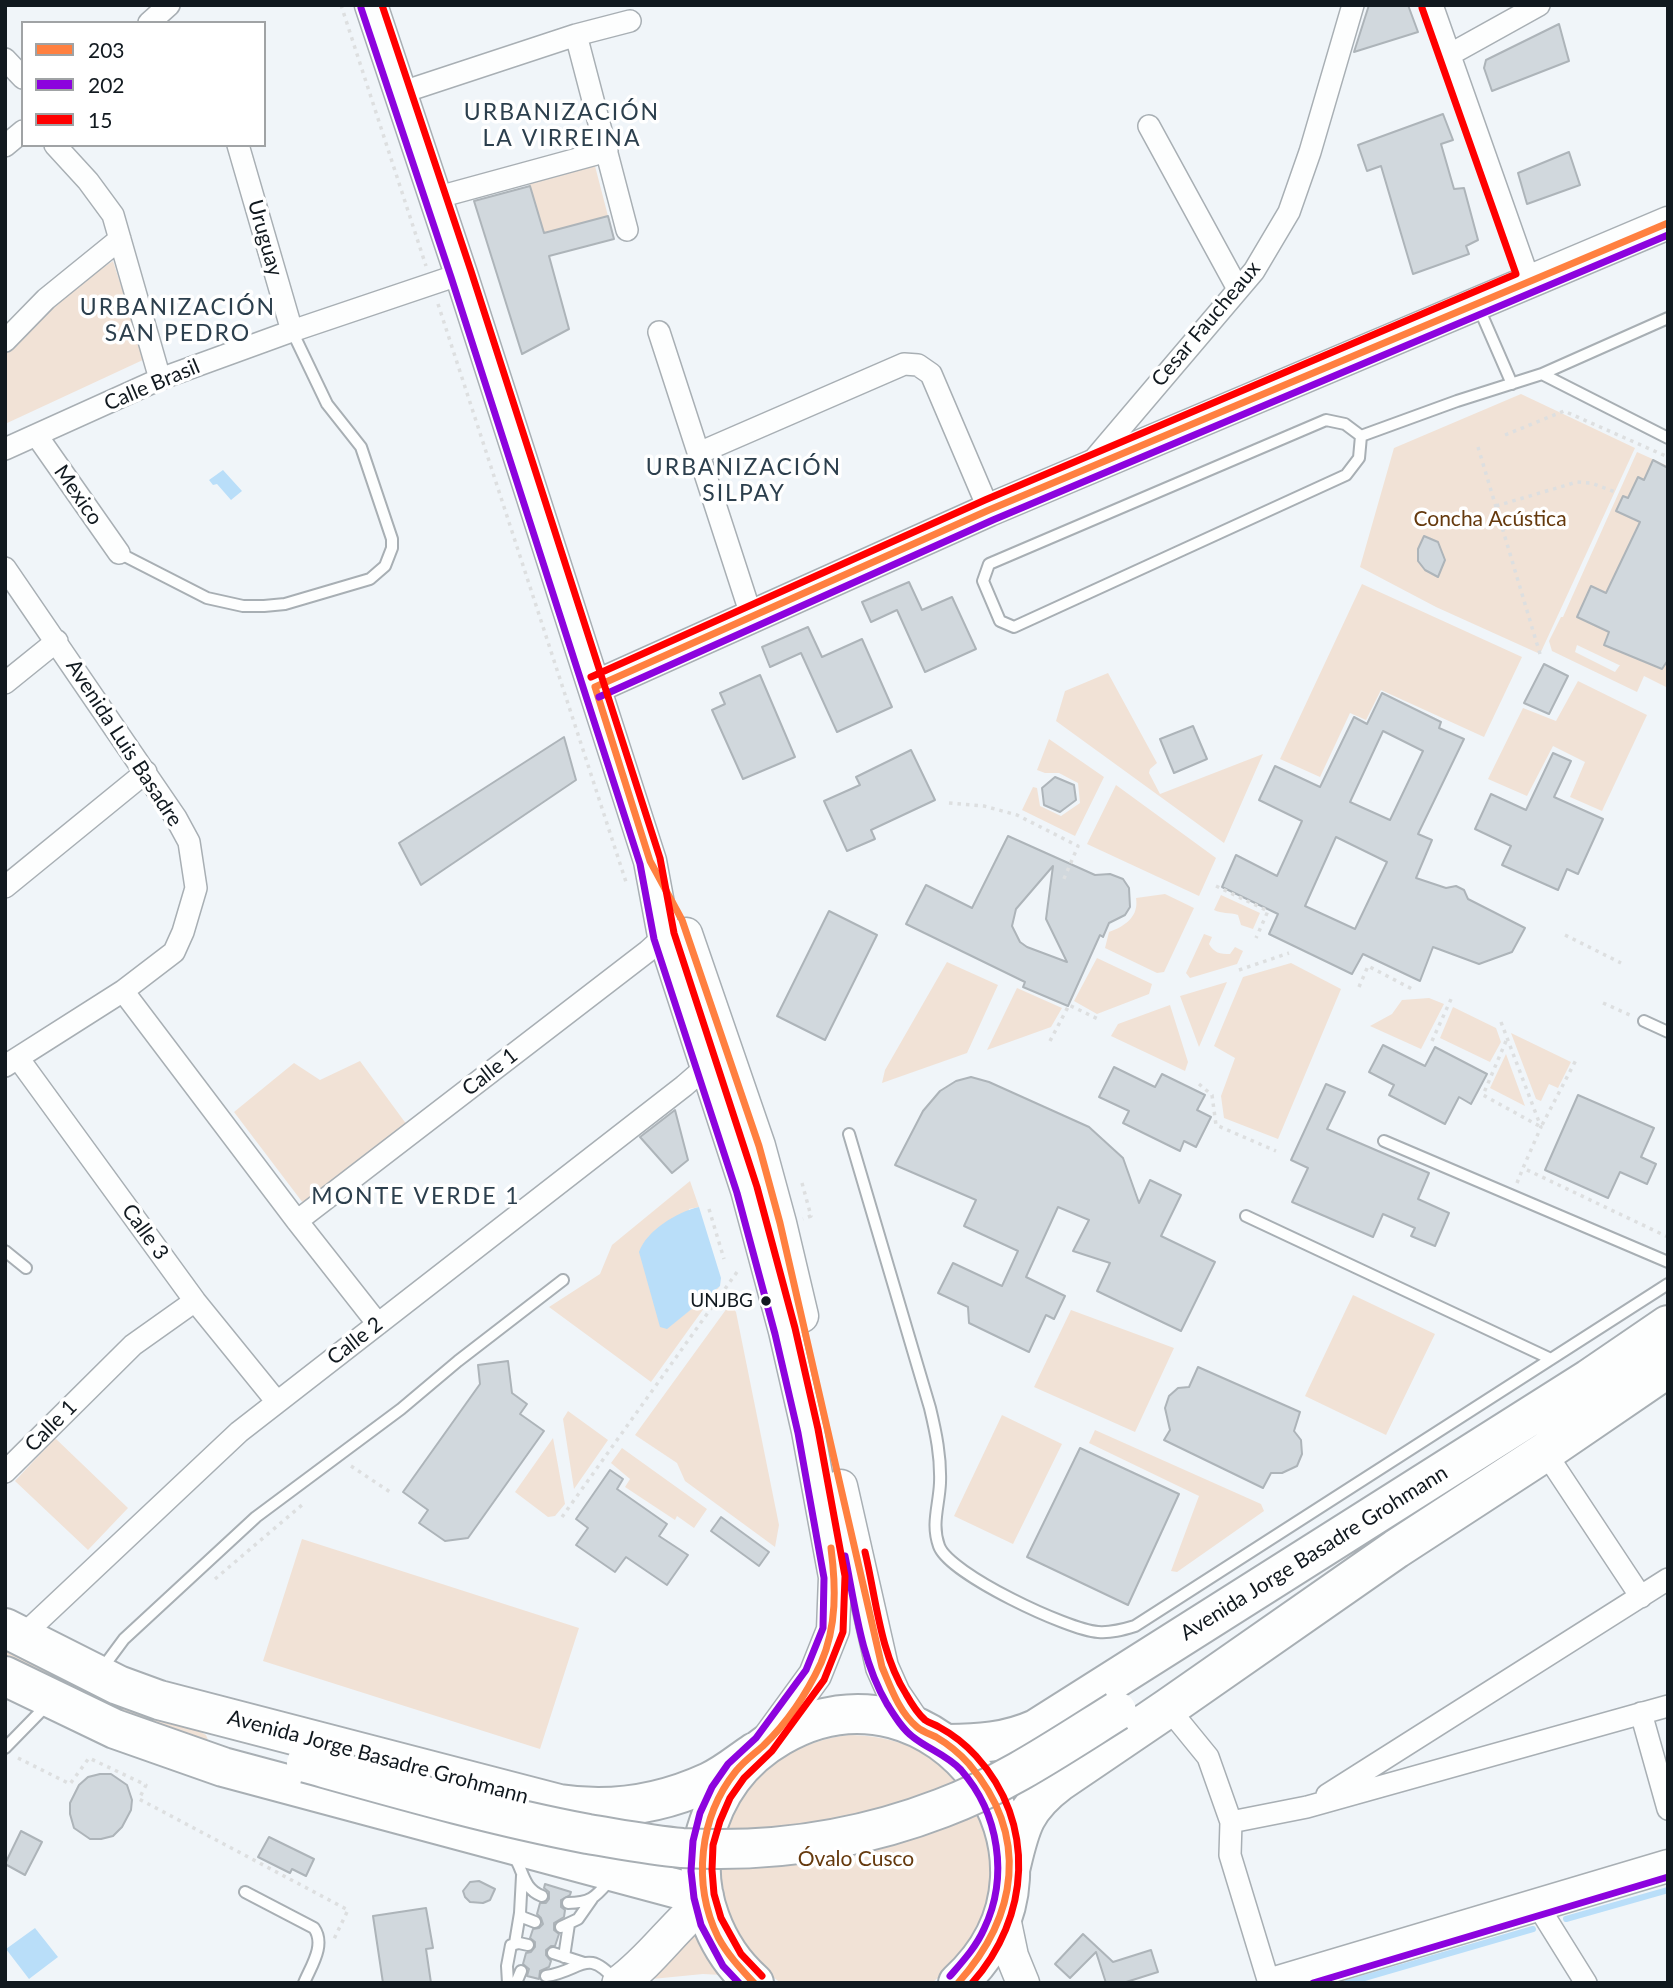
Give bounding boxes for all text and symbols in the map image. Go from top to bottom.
legend [21,21,266,147]
text: 203 [88,37,125,62]
text: 202 [88,72,125,97]
district label: URBANIZACIÓN LA VIRREINA [465,99,659,153]
text: 15 [88,107,112,132]
street label: Uruguay [242,197,288,279]
street label: Cesar Faucheaux [1146,256,1266,392]
district label: URBANIZACIÓN SAN PEDRO [81,294,275,348]
street label: Calle Brasil [101,354,203,416]
district label: URBANIZACIÓN SILPAY [647,454,841,508]
street label: Mexico [48,460,108,530]
park label: Concha Acústica [1413,506,1567,532]
street label: Avenida Luis Basadre [61,655,187,831]
street label: Calle 1 [457,1043,523,1101]
district label: MONTE VERDE 1 [313,1183,519,1211]
street label: Calle 3 [116,1199,174,1265]
place label: UNJBG [690,1290,753,1312]
marker: UNJBG [759,1294,773,1308]
street label: Calle 2 [322,1312,388,1370]
street label: Calle 1 [20,1395,82,1457]
street label: Avenida Jorge Basadre Grohmann [1176,1460,1452,1646]
street label: Avenida Jorge Basadre Grohmann [225,1705,531,1809]
park label: Óvalo Cusco [798,1846,914,1872]

